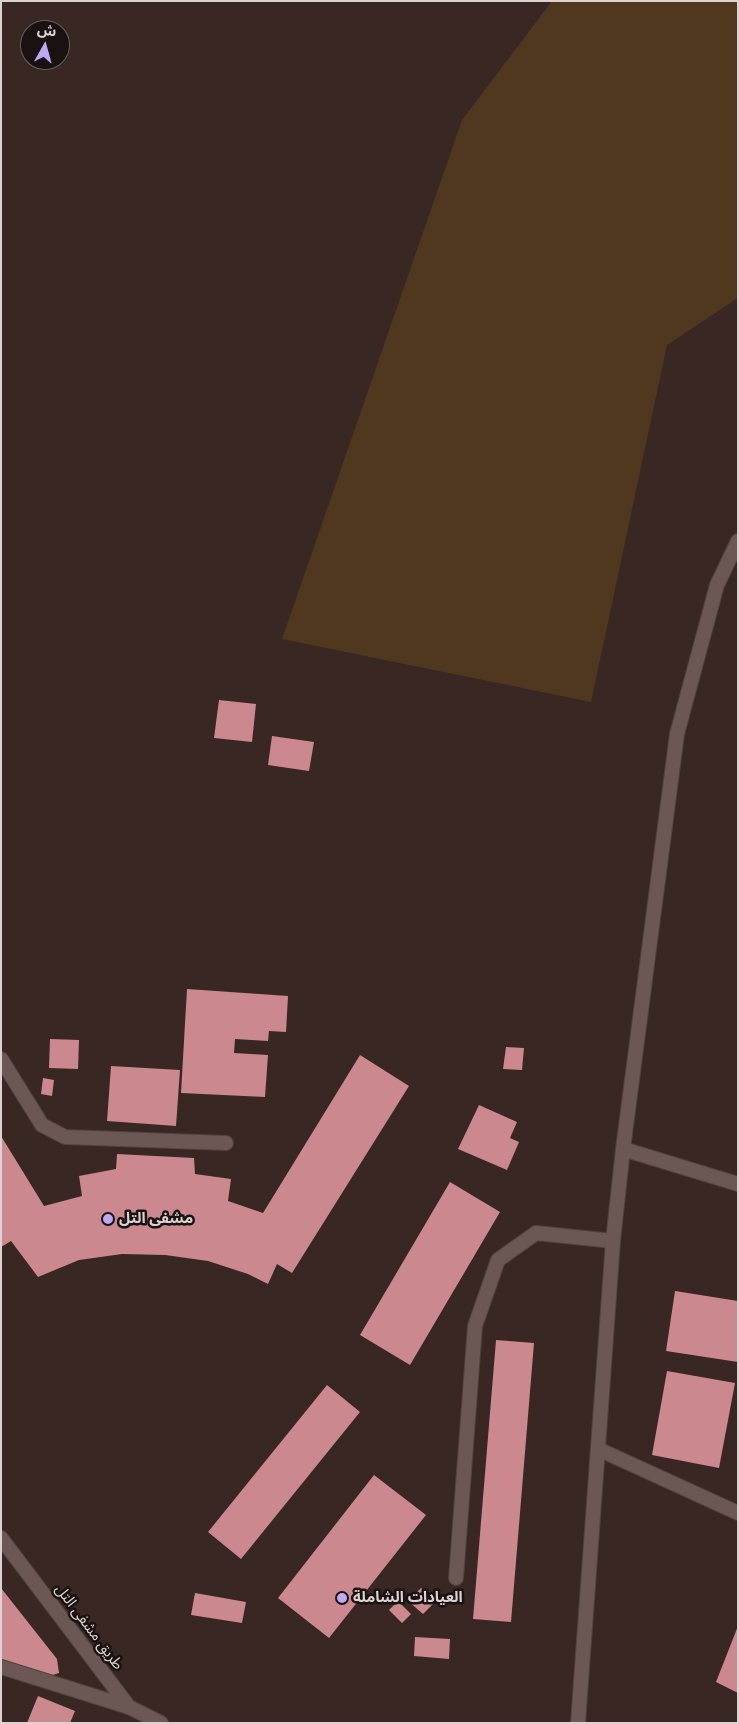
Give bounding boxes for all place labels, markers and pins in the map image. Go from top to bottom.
place label: مشفى التل [119,1210,193,1228]
marker: مشفى التل [101,1212,115,1226]
place label: العيادات الشاملة [353,1589,463,1607]
marker: العيادات الشاملة [335,1591,349,1605]

